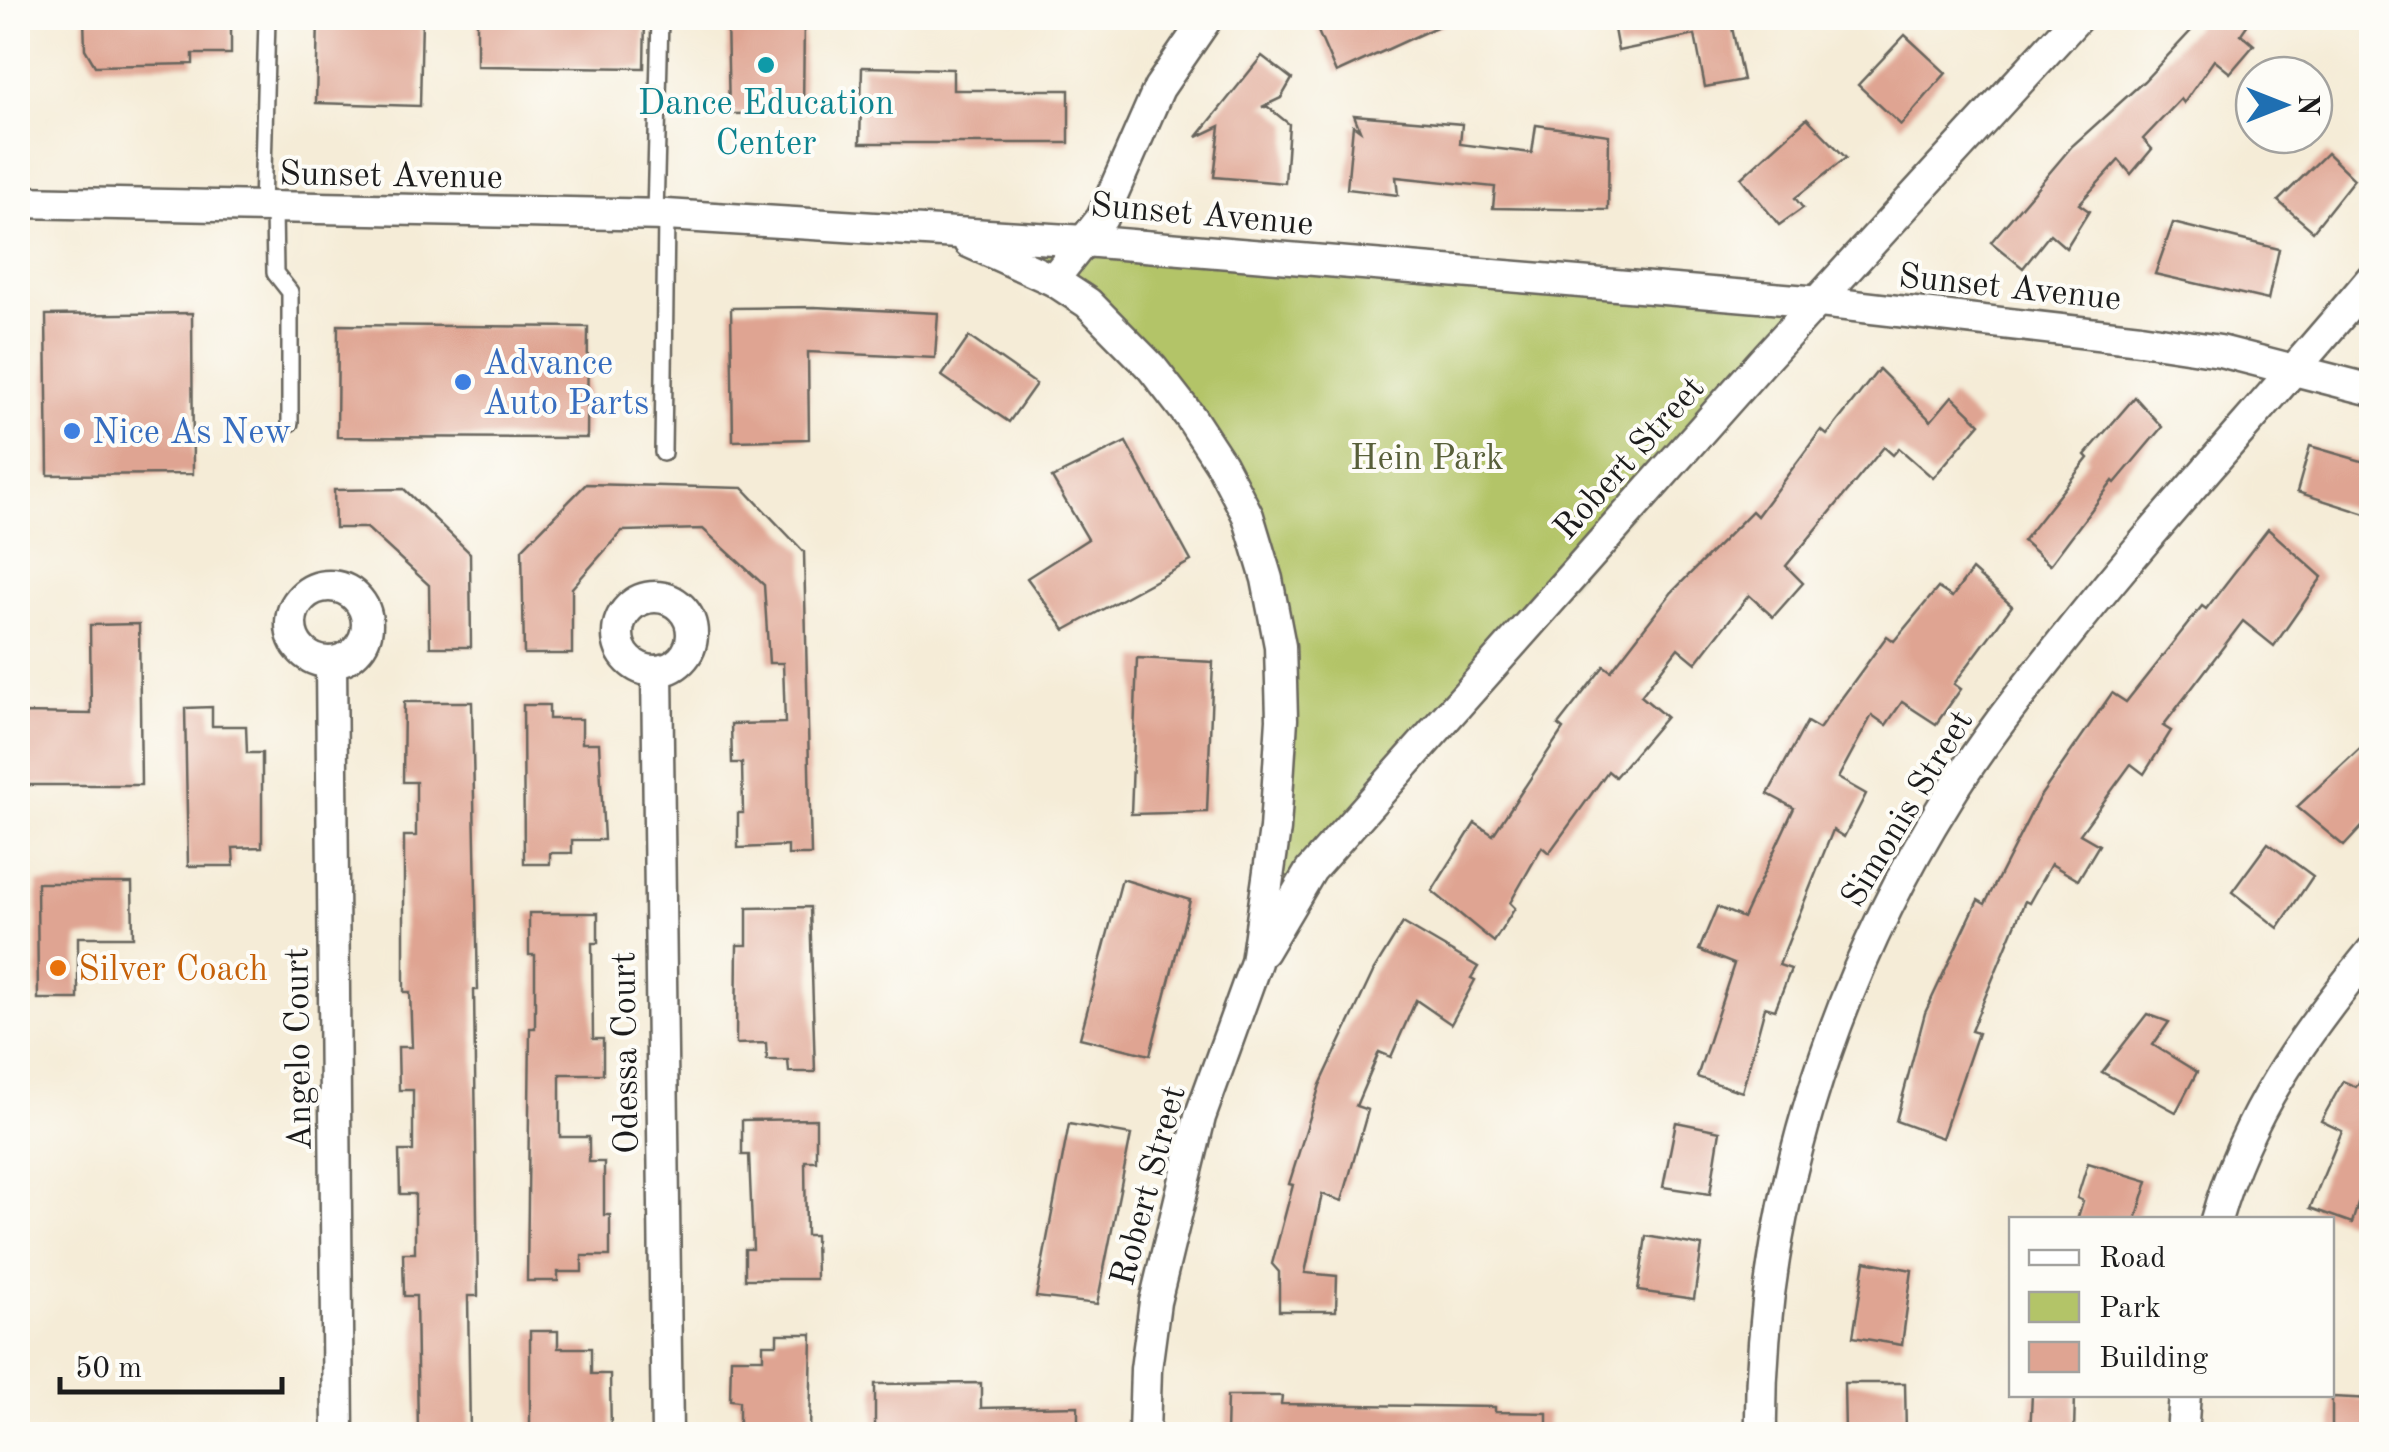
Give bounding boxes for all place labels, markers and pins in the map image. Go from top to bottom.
marker: Dance Education Center [755,54,777,76]
place label: Dance Education Center [638,87,894,162]
place label: Advance Auto Parts [483,347,649,422]
marker: Advance Auto Parts [452,371,474,393]
place label: Nice As New [92,416,292,451]
marker: Nice As New [61,420,83,442]
place label: Silver Coach [78,953,268,988]
marker: Silver Coach [47,957,69,979]

